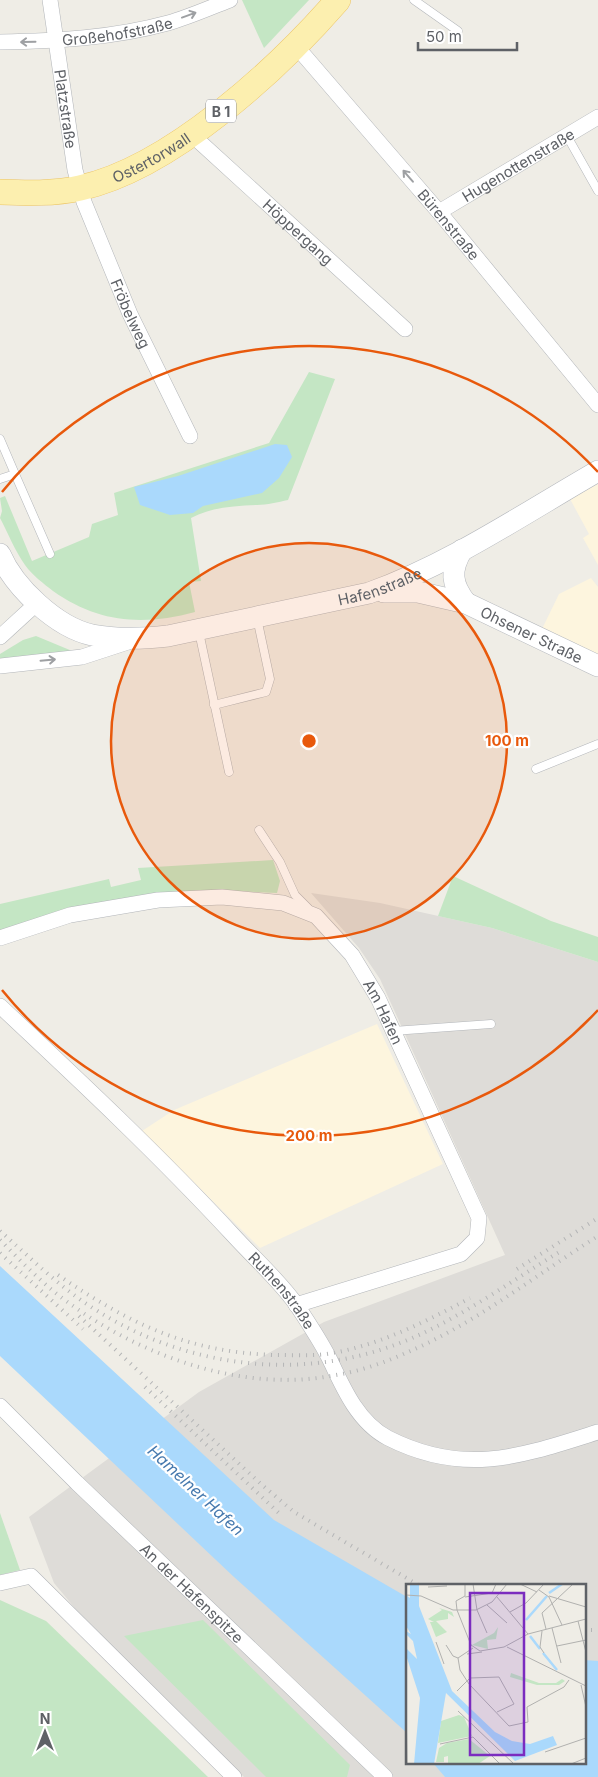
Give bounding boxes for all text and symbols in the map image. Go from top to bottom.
one-way arrow [181,10,196,19]
street label: Großehofstraße [61,13,175,49]
scale bar [418,20,517,52]
text: 50 m [426,27,462,46]
one-way arrow [20,37,36,46]
street label: Platzstraße [51,68,81,150]
road number: B 1 [206,100,236,122]
street label: Hugenottenstraße [458,124,578,206]
street label: Ostertorwall [109,128,194,187]
one-way arrow [402,169,413,182]
street label: Bürenstraße [414,185,484,264]
street label: Höppergang [259,195,337,268]
street label: Fröbelweg [107,276,155,351]
street label: Hafenstraße [336,563,424,609]
street label: Ohsener Straße [477,602,586,667]
one-way arrow [40,656,56,665]
text: 100 m [485,731,529,750]
centre of rings [300,732,318,750]
street label: Am Hafen [359,976,407,1047]
text: 200 m [286,1126,332,1145]
street label: Ruthenstraße [245,1248,319,1333]
water label: Hamelner Hafen [144,1440,248,1540]
street label: An der Hafenspitze [136,1539,248,1647]
inset map [406,1584,586,1764]
north arrow [20,1707,70,1757]
text: N [40,1710,50,1727]

